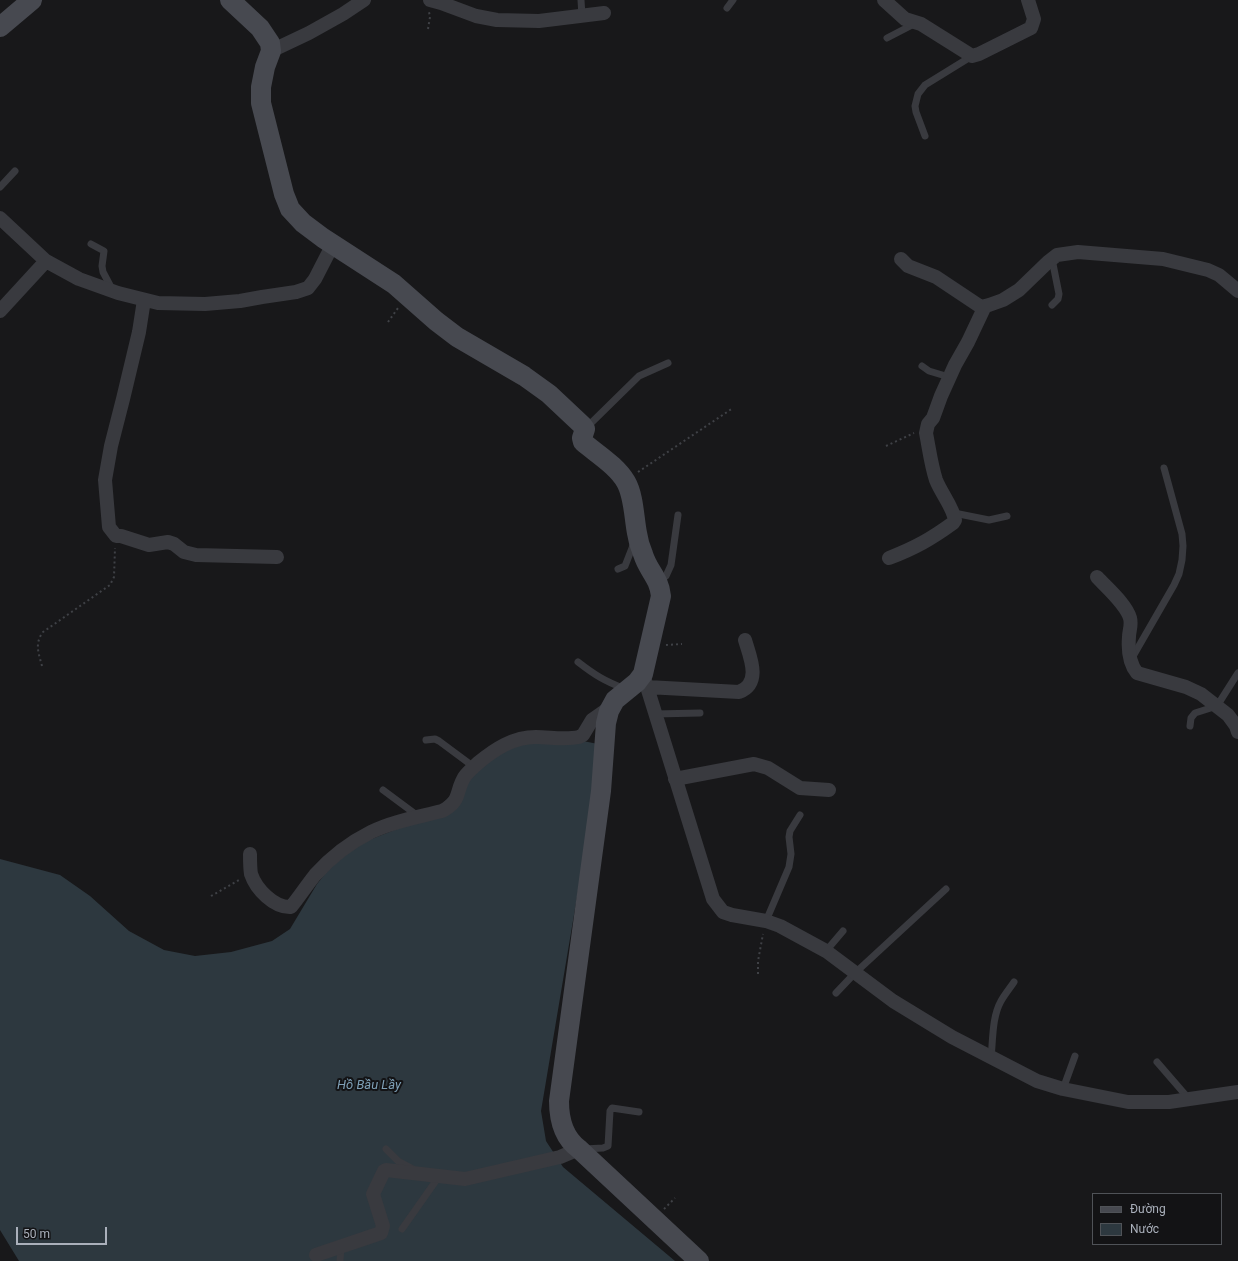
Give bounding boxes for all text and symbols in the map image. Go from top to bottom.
water label: Hồ Bầu Lầy [337,1078,401,1094]
legend [1092,1193,1222,1245]
text: Đường [1130,1202,1166,1216]
scale bar [18,1219,109,1245]
text: Nước [1130,1222,1159,1236]
text: 50 m [23,1227,50,1241]

